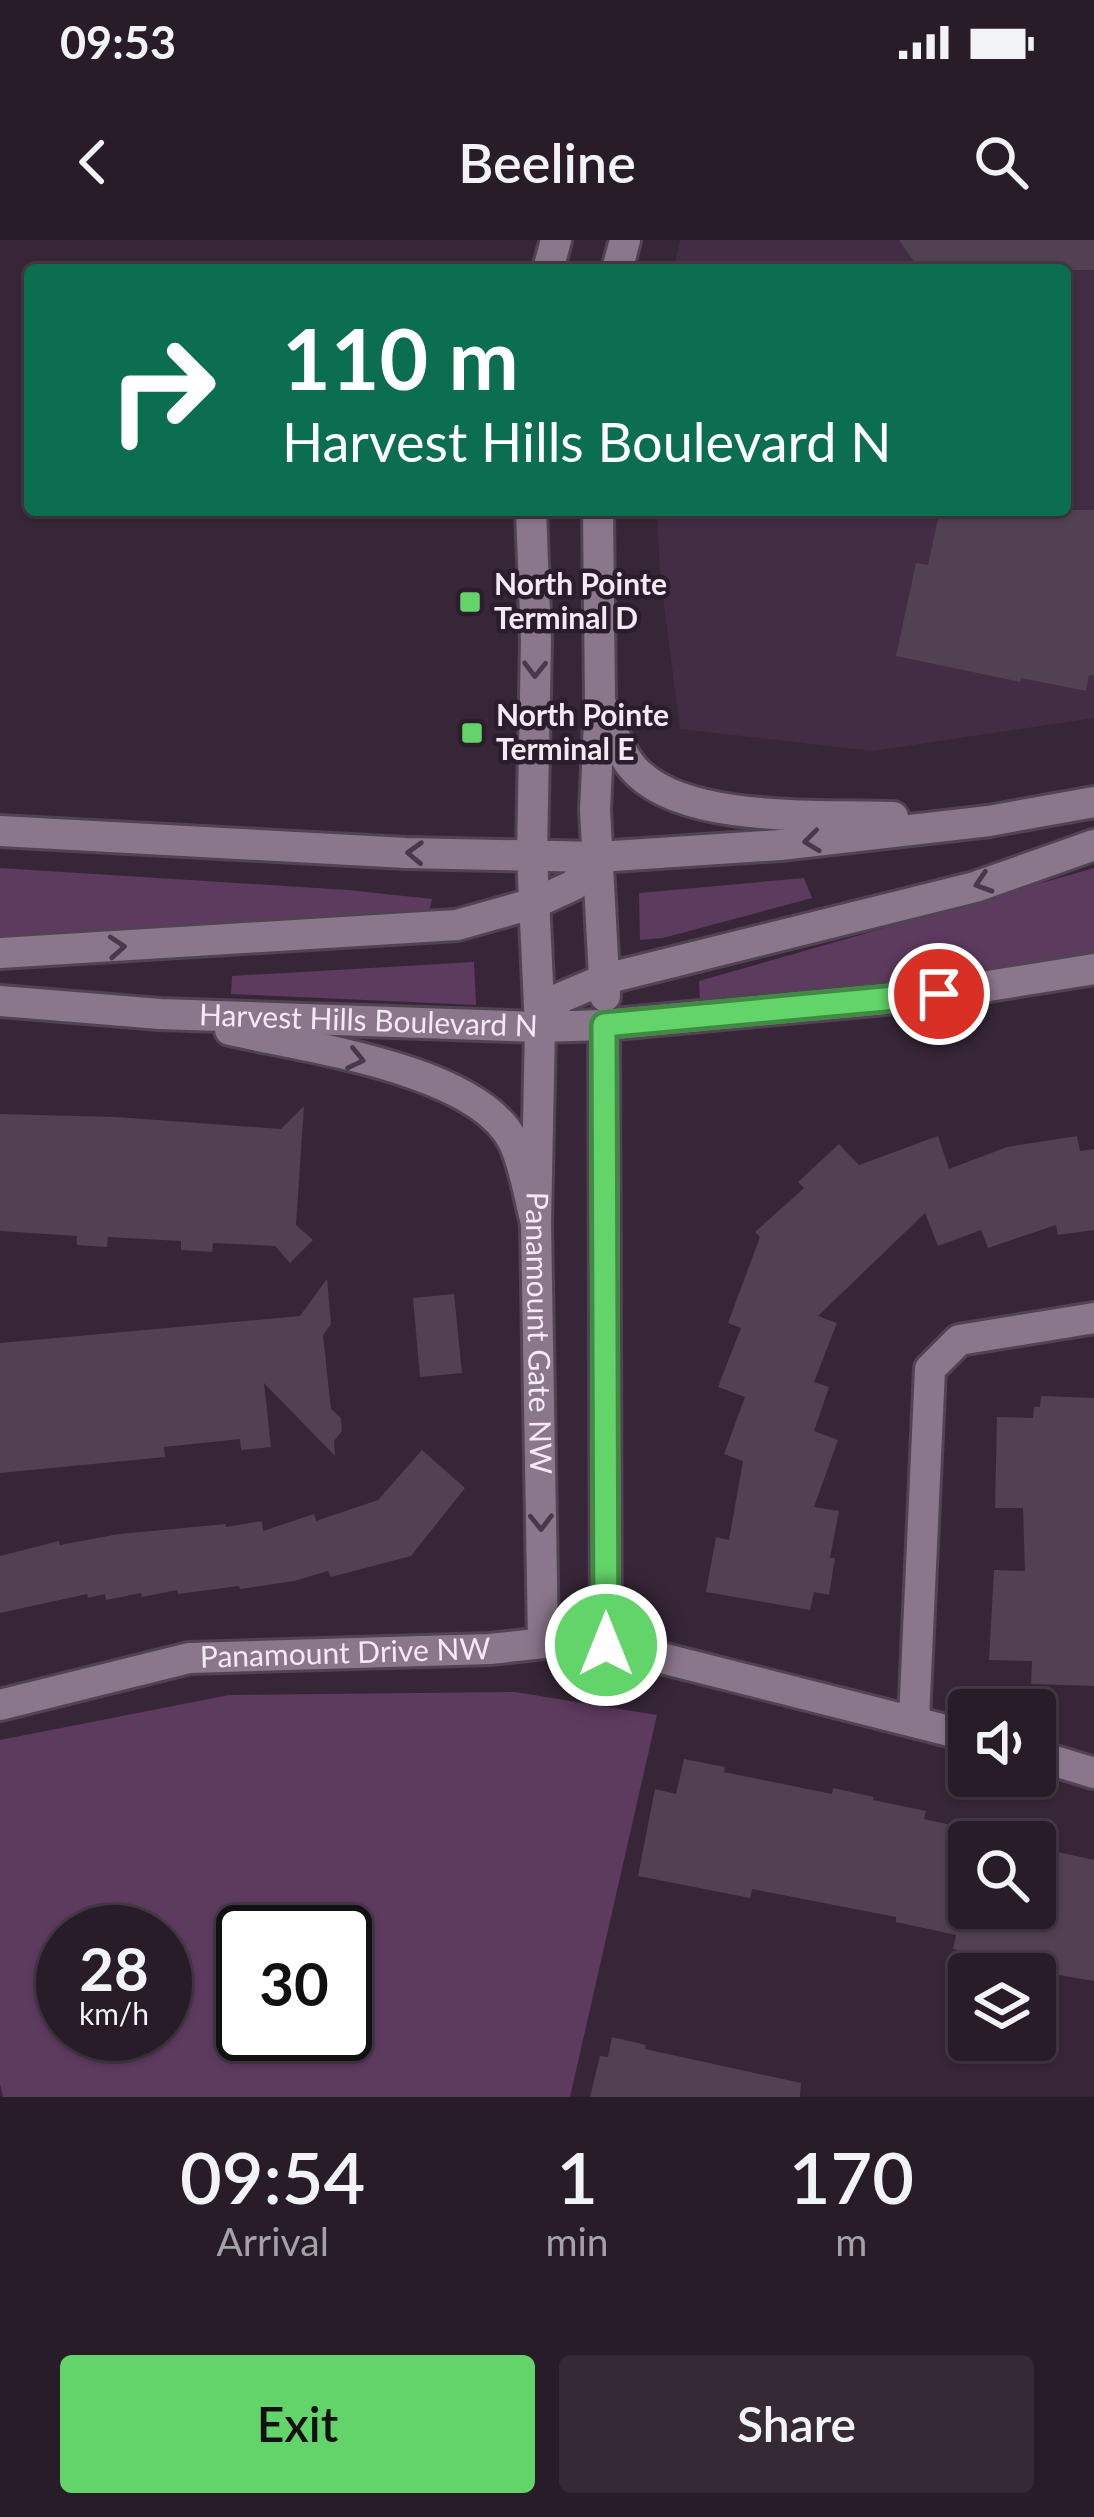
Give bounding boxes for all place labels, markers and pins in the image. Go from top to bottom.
place label: North Pointe Terminal D [494,565,667,635]
marker: North Pointe Terminal D [457,589,483,615]
place label: North Pointe Terminal E [496,696,669,766]
marker: North Pointe Terminal E [459,720,485,746]
pin [888,943,990,1045]

